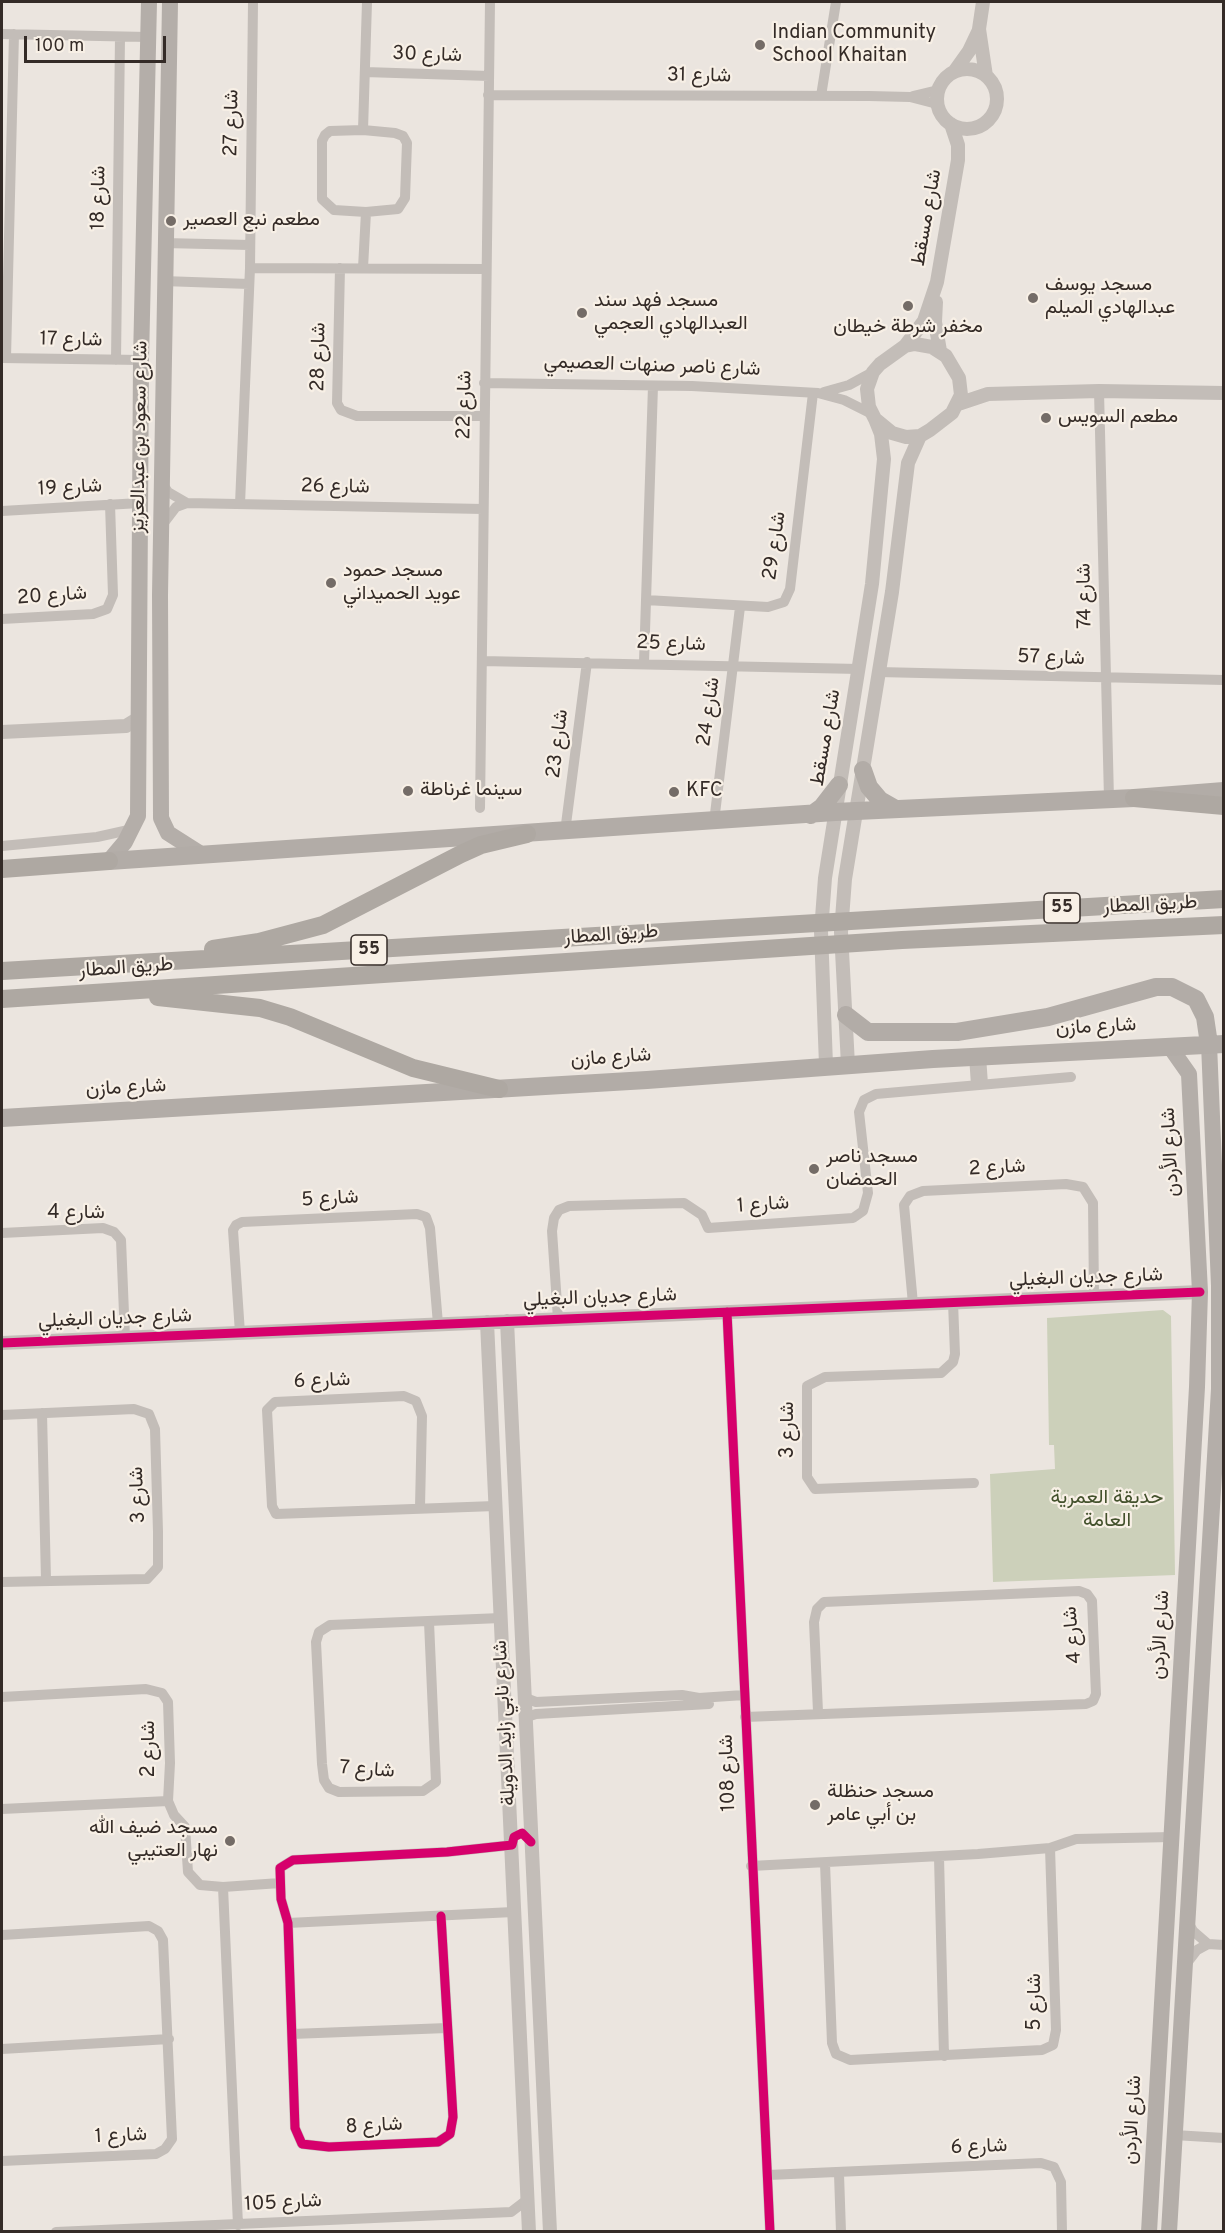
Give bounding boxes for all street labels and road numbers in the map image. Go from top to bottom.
street label: شارع 30 [392,43,462,69]
street label: شارع 31 [667,64,731,90]
street label: شارع 27 [220,89,246,157]
street label: شارع 18 [87,165,113,231]
street label: شارع مسقط [908,168,948,268]
street label: شارع 28 [307,322,333,392]
street label: شارع 17 [39,328,103,354]
street label: شارع سعود بن عبدالعزيز [127,341,155,533]
street label: شارع ناصر صنهات العصيمي [543,351,761,383]
street label: شارع 22 [453,370,479,440]
street label: شارع 19 [37,475,103,503]
street label: شارع 26 [300,475,370,501]
street label: شارع 29 [759,510,793,582]
street label: شارع 74 [1073,563,1099,629]
street label: شارع 20 [16,583,88,611]
street label: شارع 25 [636,632,706,658]
street label: شارع 57 [1017,646,1085,672]
street label: شارع 24 [693,676,727,748]
street label: شارع مسقط [807,688,847,788]
street label: شارع 23 [543,708,575,780]
street label: طريق المطار [1102,892,1198,920]
road number: 55 [1044,893,1080,923]
street label: طريق المطار [563,921,659,951]
road number: 55 [351,935,387,965]
street label: طريق المطار [78,954,174,984]
street label: شارع مازن [1055,1014,1137,1042]
street label: شارع مازن [570,1044,652,1074]
street label: شارع مازن [85,1075,167,1103]
street label: شارع الأردن [1158,1107,1186,1197]
street label: شارع 2 [968,1156,1026,1182]
street label: شارع 5 [301,1187,359,1213]
street label: شارع 1 [736,1192,790,1220]
street label: شارع 4 [47,1202,105,1226]
street label: شارع جديان البغيلي [1009,1264,1163,1294]
street label: شارع جديان البغيلي [523,1284,677,1314]
street label: شارع جديان البغيلي [38,1305,192,1335]
street label: شارع 6 [293,1369,351,1395]
street label: شارع 3 [777,1402,801,1458]
street label: شارع 3 [126,1466,152,1524]
street label: شارع الأردن [1148,1590,1176,1680]
street label: شارع 4 [1060,1605,1088,1665]
street label: شارع نابي زايد الدويلة [490,1640,522,1806]
street label: شارع 2 [138,1720,162,1778]
street label: شارع 108 [716,1734,742,1812]
street label: شارع 7 [339,1757,395,1785]
street label: شارع 5 [1024,1973,1048,2031]
street label: شارع الأردن [1120,2075,1148,2165]
street label: شارع 8 [345,2114,403,2140]
street label: شارع 1 [94,2124,148,2150]
street label: شارع 6 [950,2135,1008,2161]
street label: شارع 105 [244,2190,322,2218]

